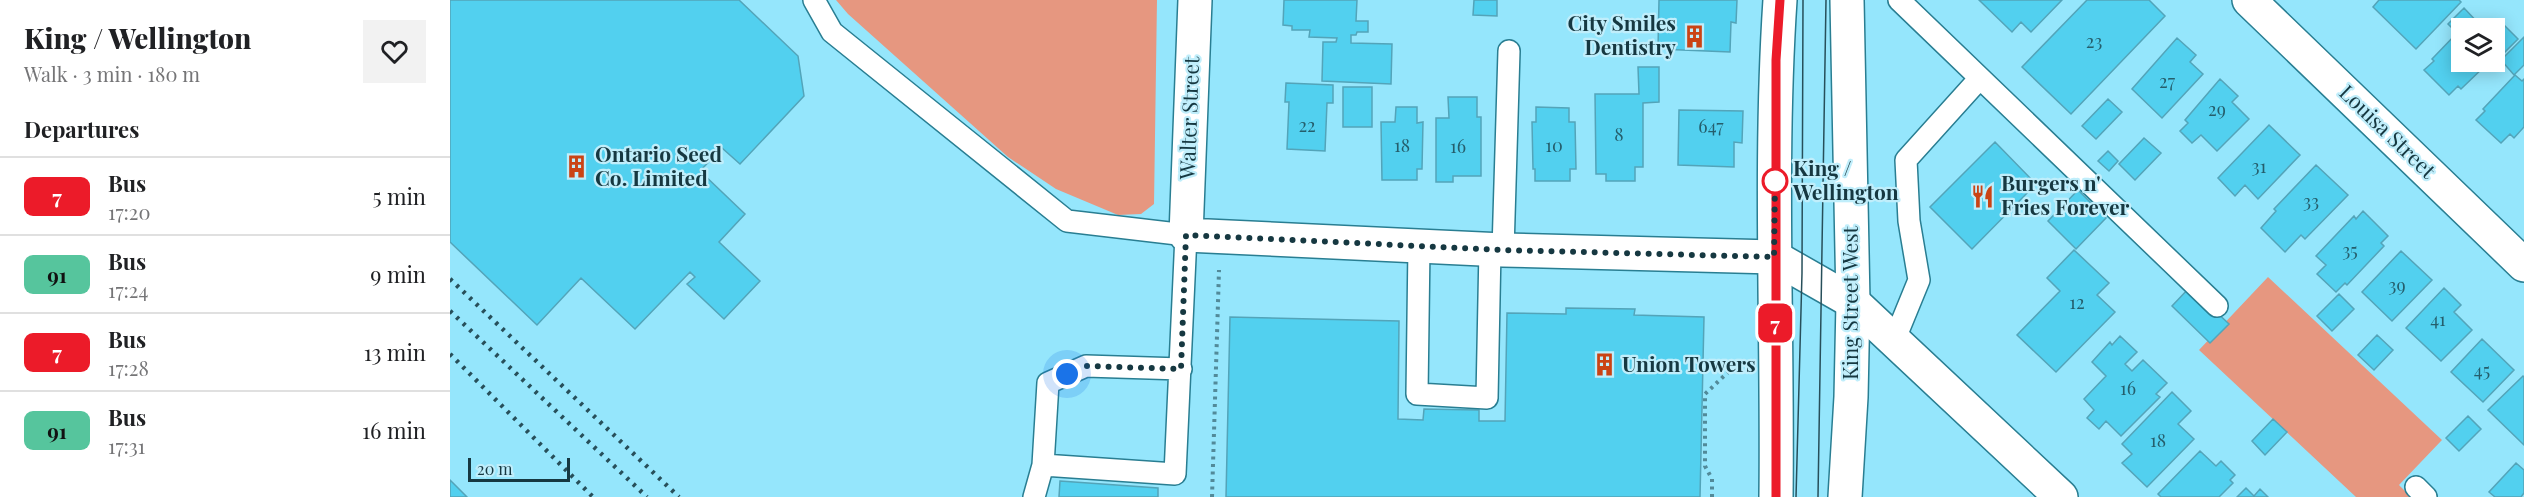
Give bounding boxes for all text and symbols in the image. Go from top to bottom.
place label: City Smiles Dentistry [1568,8,1676,60]
map controls [2451,18,2505,72]
button: layers [2451,18,2505,72]
text: King / Wellington [24,19,251,56]
button: heart [363,20,426,83]
building icon: City Smiles Dentistry [1681,23,1707,49]
house number: 23 [2086,29,2102,53]
street label: Walter Street [1172,55,1204,181]
text: Walk · 3 min · 180 m [24,60,200,87]
house number: 27 [2159,69,2176,93]
street label: Louisa Street [2334,78,2443,184]
house number: 29 [2208,97,2226,121]
house number: 22 [1298,113,1316,137]
text: Departures [24,114,139,144]
house number: 647 [1698,114,1724,138]
house number: 8 [1614,122,1624,146]
house number: 18 [1394,133,1410,157]
house number: 10 [1545,133,1563,157]
house number: 16 [1450,134,1466,158]
place label: Ontario Seed Co. Limited [595,139,722,191]
place label: King / Wellington [1792,153,1899,205]
building icon: Ontario Seed Co. Limited [564,154,590,180]
house number: 31 [2252,154,2267,178]
text: Bus [108,168,146,198]
marker: King / Wellington [1762,168,1788,194]
place label: Burgers n' Fries Forever [2001,168,2130,220]
text: 5 min [373,181,426,211]
text: 7 [52,182,62,210]
restaurant icon: Burgers n' Fries Forever [1970,183,1996,209]
house number: 33 [2303,189,2319,213]
text: 17:20 [108,198,150,225]
street label: King Street West [1835,225,1863,380]
house number: 35 [2342,238,2358,262]
text: Bus [108,246,146,276]
text: 9 min [370,259,426,289]
text: 91 [47,260,67,288]
house number: 39 [2388,273,2406,297]
text: 17:24 [108,276,148,303]
house number: 12 [2069,290,2085,314]
line badge: 7 [1756,304,1794,342]
house number: 41 [2430,307,2446,331]
text: 7 [1770,309,1780,337]
text: Bus [108,324,146,354]
text: 13 min [364,337,426,367]
text: 7 [52,338,62,366]
place label: Union Towers [1622,349,1756,377]
building icon: Union Towers [1591,352,1617,378]
text: 17:28 [108,354,149,381]
house number: 45 [2474,358,2490,382]
your location [1052,359,1082,389]
house number: 16 [2120,376,2136,400]
text: Bus [108,402,146,432]
text: 16 min [362,415,426,445]
text: 91 [47,416,67,444]
house number: 18 [2150,428,2166,452]
text: 17:31 [108,432,145,459]
scale bar [468,455,570,482]
text: 20 m [477,458,512,479]

